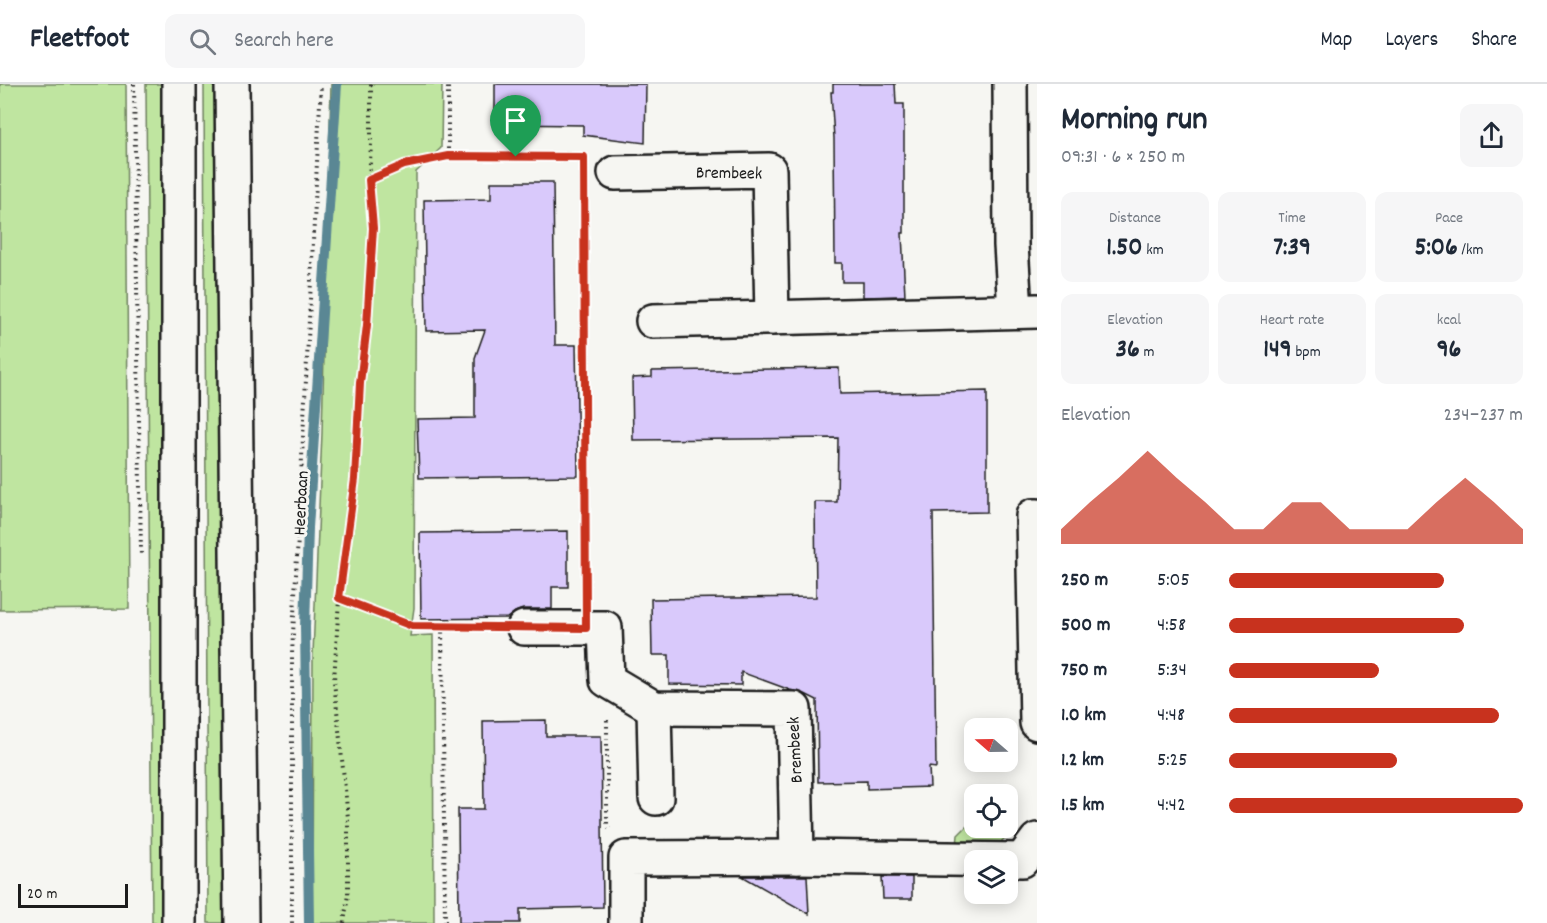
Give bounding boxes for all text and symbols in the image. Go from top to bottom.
search box [165,14,585,68]
text: Fleetfoot [30,21,129,61]
icon: search [186,25,219,58]
text: Search here [234,26,334,57]
text: Map [1321,26,1352,56]
text: Layers [1385,26,1438,56]
text: Share [1471,26,1517,56]
pin [490,95,541,157]
text: Morning run [1061,98,1208,145]
icon: arrive [499,104,532,137]
button: share [1460,104,1523,167]
text: 09:31 · 6 × 250 m [1061,144,1185,172]
street label: Brembeek [695,161,762,188]
text: Distance [1109,207,1161,230]
text: Time [1278,207,1306,230]
text: Pace [1435,207,1463,230]
text: 1.50 [1106,230,1143,267]
text: 7:39 [1273,230,1311,267]
text: 5:06 [1414,230,1458,267]
text: km [1143,239,1164,262]
text: /km [1458,239,1484,262]
text: Elevation [1107,309,1163,332]
text: Heart rate [1260,309,1324,332]
text: kcal [1437,309,1461,332]
text: 36 [1116,332,1140,369]
text: 149 [1263,332,1292,369]
text: 96 [1437,332,1461,369]
text: m [1140,341,1154,364]
text: bpm [1292,341,1321,364]
text: Elevation [1061,402,1131,430]
text: 234–237 m [1444,402,1523,430]
street label: Heerbaan [288,470,317,536]
text: 250 m [1061,567,1108,595]
text: 5:05 [1157,567,1190,595]
text: 500 m [1061,612,1110,640]
text: 4:58 [1157,612,1186,640]
text: 750 m [1061,657,1107,685]
text: 5:34 [1157,657,1187,685]
text: 1.0 km [1061,702,1106,730]
text: 4:48 [1157,702,1185,730]
street label: Brembeek [782,716,811,784]
north arrow [964,718,1018,772]
map controls [964,718,1018,904]
text: 1.2 km [1061,747,1104,775]
text: 5:25 [1157,747,1188,775]
button: locate [964,784,1018,838]
text: 1.5 km [1061,792,1104,820]
text: 4:42 [1157,792,1186,820]
button: layers [964,850,1018,904]
scale bar [18,881,128,908]
text: 20 m [27,883,57,906]

